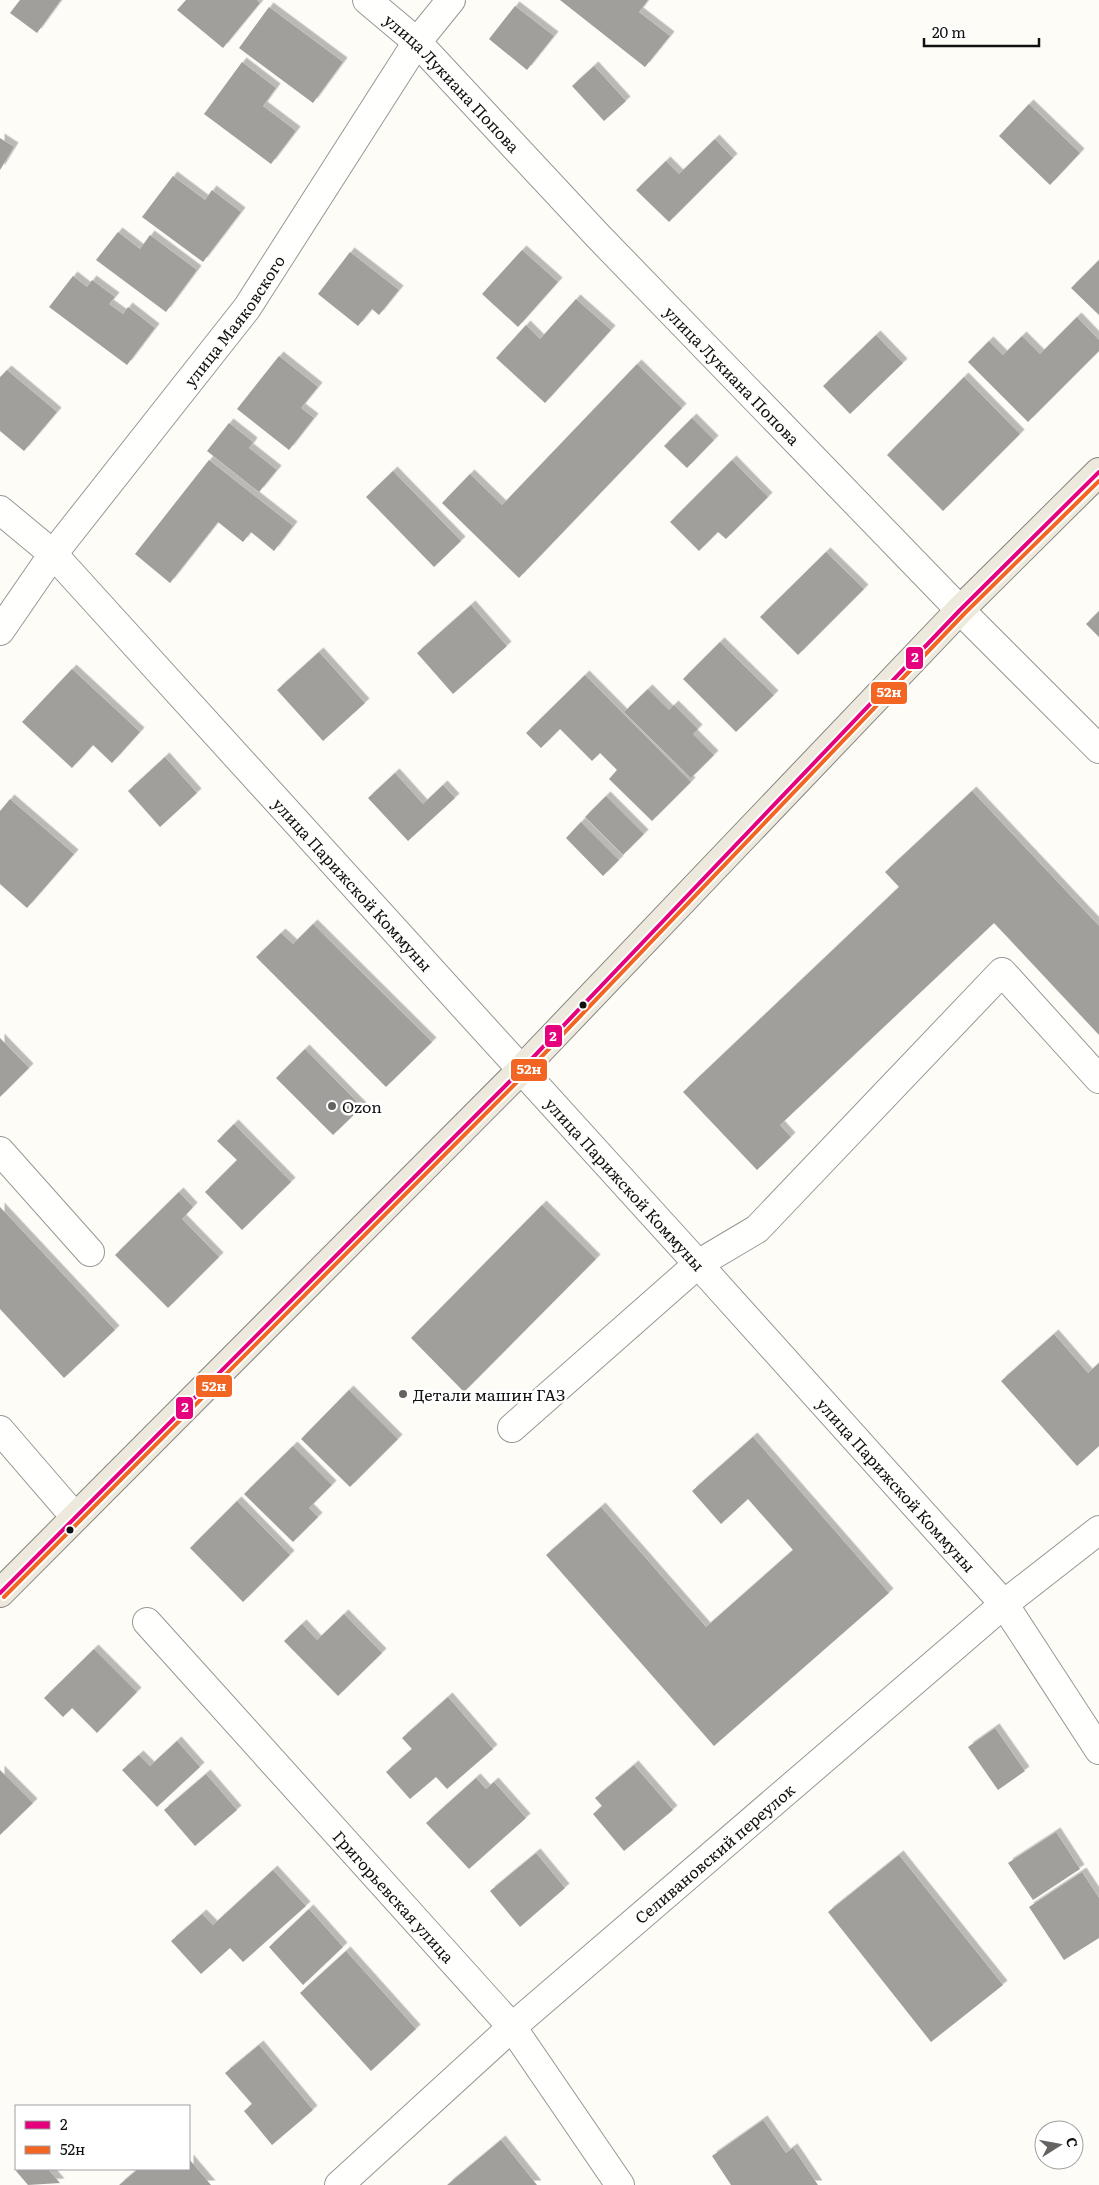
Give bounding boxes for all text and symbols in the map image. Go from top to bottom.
street label: улица Лукиана Попова [379,8,526,158]
scale bar [924,15,1039,47]
text: 20 m [932,20,966,43]
street label: улица Маяковского [178,250,290,391]
street label: улица Лукиана Попова [659,300,806,450]
line badge: 2 [905,646,924,670]
text: 2 [911,646,919,666]
line badge: 52н [870,681,908,705]
text: 52н [877,681,902,701]
street label: улица Парижской Коммуны [268,792,438,976]
unlabelled marker [578,1000,588,1010]
line badge: 2 [544,1024,563,1048]
text: 2 [549,1025,557,1045]
line badge: 52н [510,1058,548,1082]
text: 52н [517,1058,542,1078]
street label: улица Парижской Коммуны [540,1092,711,1276]
place label: Ozon [342,1094,382,1118]
marker: Ozon [326,1100,338,1112]
line badge: 52н [195,1374,233,1398]
text: 52н [202,1375,227,1395]
place label: Детали машин ГАЗ [413,1382,565,1406]
marker: Детали машин ГАЗ [397,1388,409,1400]
street label: улица Парижской Коммуны [812,1392,982,1577]
line badge: 2 [175,1396,194,1420]
text: 2 [181,1396,189,1416]
unlabelled marker [65,1525,75,1535]
street label: Селивановский переулок [629,1777,800,1929]
street label: Григорьевская улица [328,1824,461,1968]
legend [15,2105,190,2170]
text: 2 [60,2112,68,2135]
north arrow [1034,2120,1084,2170]
text: С [1062,2136,1084,2149]
text: 52н [60,2137,85,2160]

